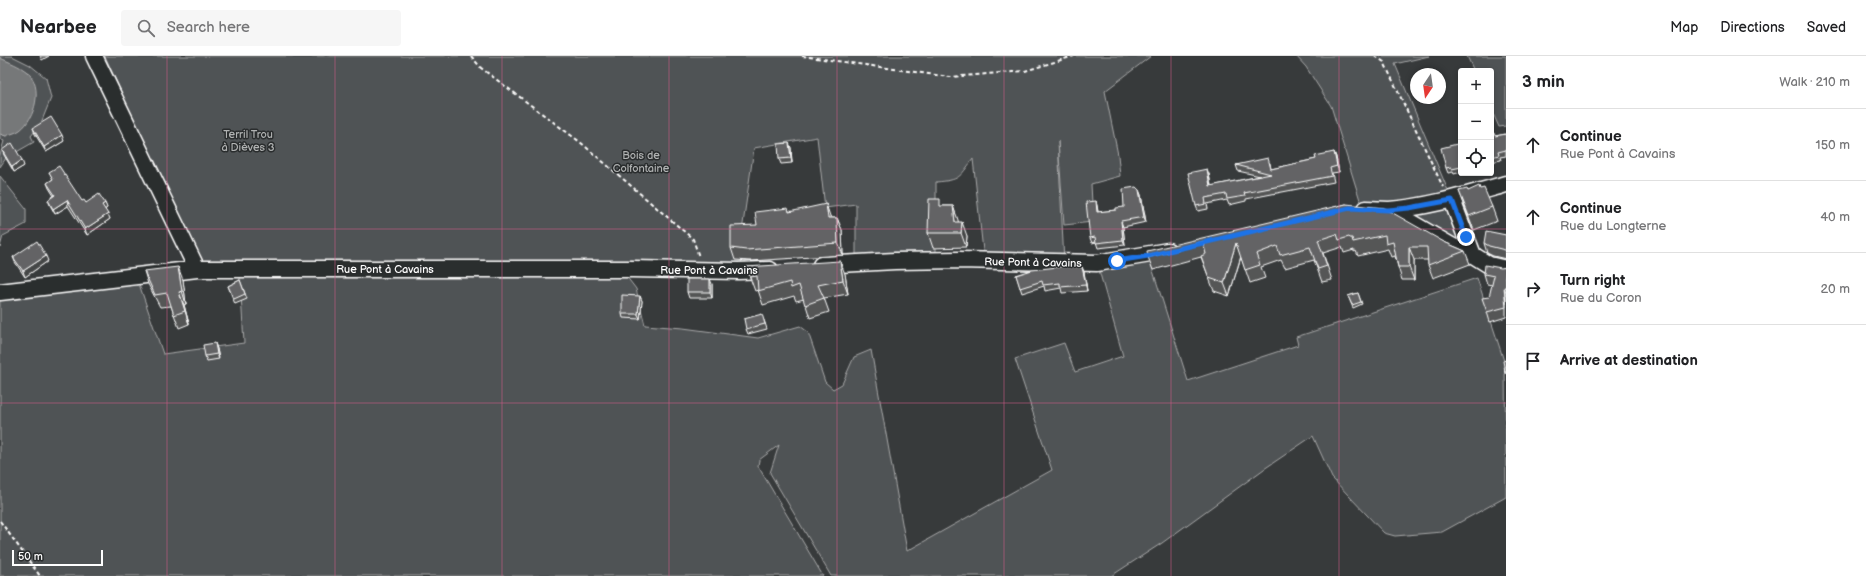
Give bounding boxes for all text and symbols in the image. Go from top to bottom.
search box [121,10,401,46]
text: Nearbee [20,16,97,39]
icon: search [135,17,157,39]
text: Search here [167,18,250,37]
text: Map [1670,19,1698,36]
text: Directions [1720,19,1785,36]
text: Saved [1807,19,1846,36]
north arrow [1410,68,1446,104]
map controls [1458,68,1494,176]
button: + [1458,68,1494,104]
text: 3 min [1522,72,1565,92]
text: Walk · 210 m [1779,74,1850,90]
button: − [1458,104,1494,140]
text: Continue [1560,127,1622,146]
park label: Terril Trou à Dièves 3 [221,128,275,154]
icon: ahead [1522,134,1544,156]
text: 150 m [1816,137,1850,153]
button: locate [1458,140,1494,176]
text: Rue Pont à Cavains [1560,146,1675,162]
park label: Bois de Colfontaine [613,149,670,175]
text: Continue [1560,199,1622,218]
icon: ahead [1522,206,1544,228]
text: 40 m [1820,209,1850,225]
text: Rue du Longterne [1560,218,1666,234]
route end [1457,228,1475,246]
route start [1108,252,1126,270]
street label: Rue Pont à Cavains [984,255,1082,270]
street label: Rue Pont à Cavains [336,263,434,276]
street label: Rue Pont à Cavains [660,264,758,277]
text: Turn right [1560,271,1625,290]
icon: right [1522,278,1544,300]
text: 20 m [1820,281,1850,297]
text: Rue du Coron [1560,290,1642,306]
icon: arrive [1522,350,1544,372]
text: Arrive at destination [1560,351,1698,370]
scale bar [12,548,103,567]
text: 50 m [18,550,43,563]

